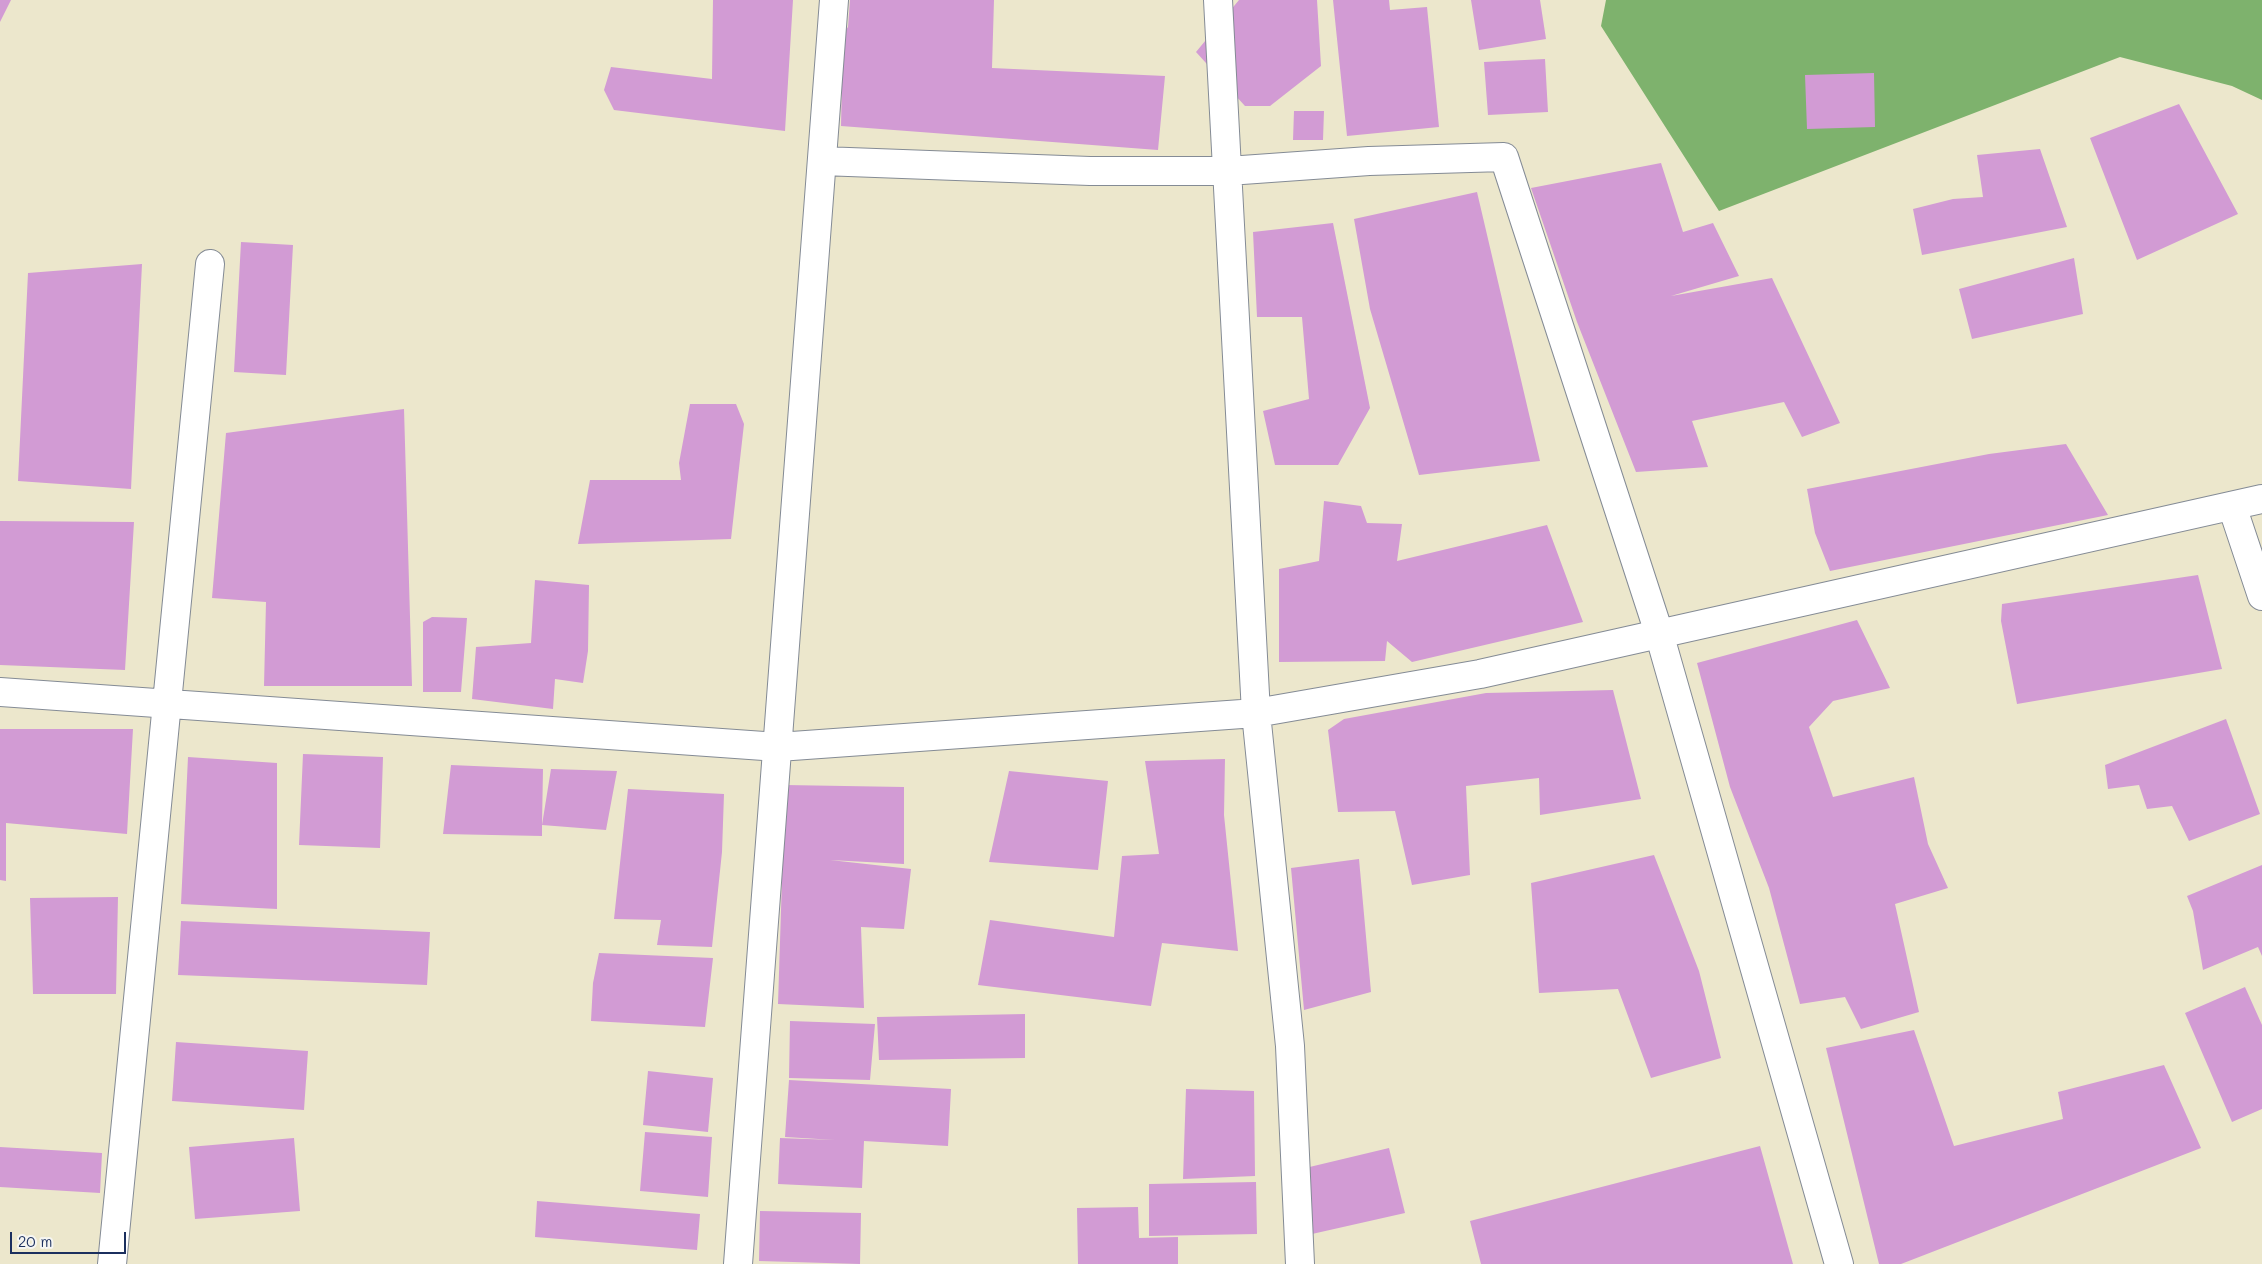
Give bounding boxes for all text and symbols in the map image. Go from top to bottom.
scale bar [12,1222,129,1254]
text: 20 m [18,1231,52,1251]

